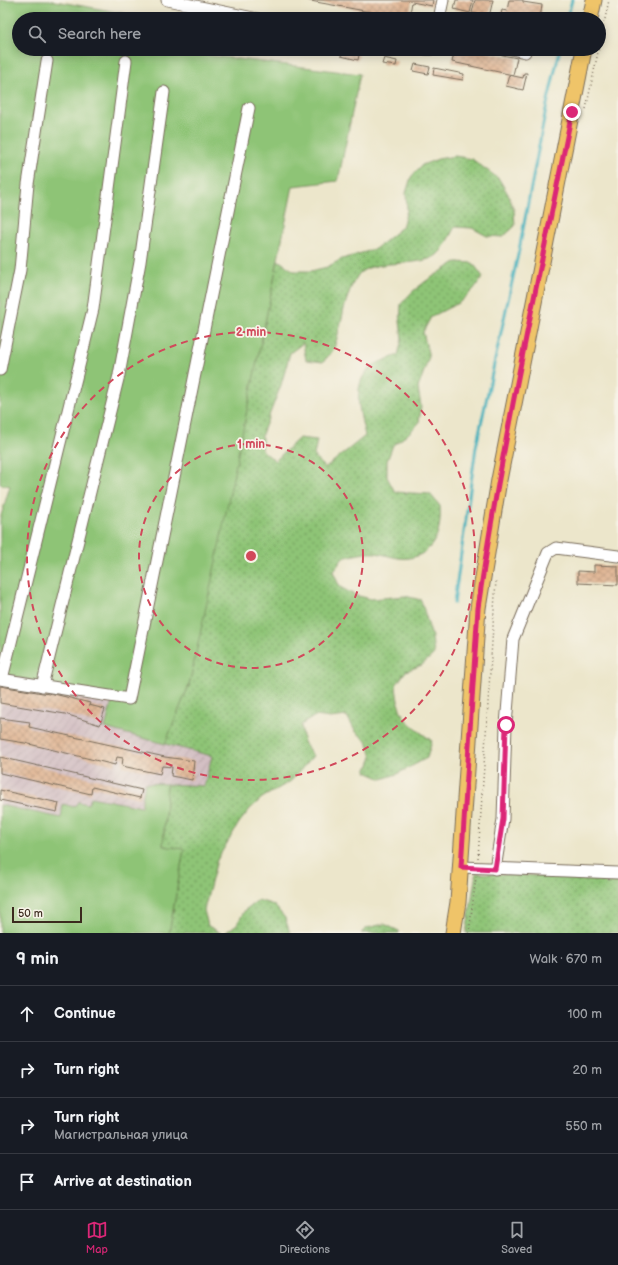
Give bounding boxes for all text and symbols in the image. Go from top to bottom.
search box [12,12,606,56]
icon: search [26,23,48,45]
text: Search here [58,25,141,44]
route end [563,103,581,121]
text: 2 min [236,325,266,340]
text: 1 min [237,437,265,452]
centre of rings [244,549,258,563]
route start [497,716,515,734]
scale bar [12,905,82,924]
text: 50 m [18,907,43,920]
text: 9 min [16,949,59,969]
text: Walk · 670 m [530,951,602,967]
icon: ahead [16,1003,38,1025]
text: Continue [54,1004,116,1023]
text: 100 m [567,1006,602,1022]
icon: right [16,1059,38,1081]
text: Turn right [54,1060,119,1079]
text: 20 m [572,1062,602,1078]
text: Turn right [54,1108,119,1127]
icon: right [16,1115,38,1137]
text: 550 m [565,1118,602,1134]
text: Магистральная улица [54,1127,188,1143]
icon: arrive [16,1171,38,1193]
text: Arrive at destination [54,1172,192,1191]
tab: Map [86,1219,108,1256]
tab: Directions [279,1219,330,1256]
tab: Saved [501,1219,532,1256]

